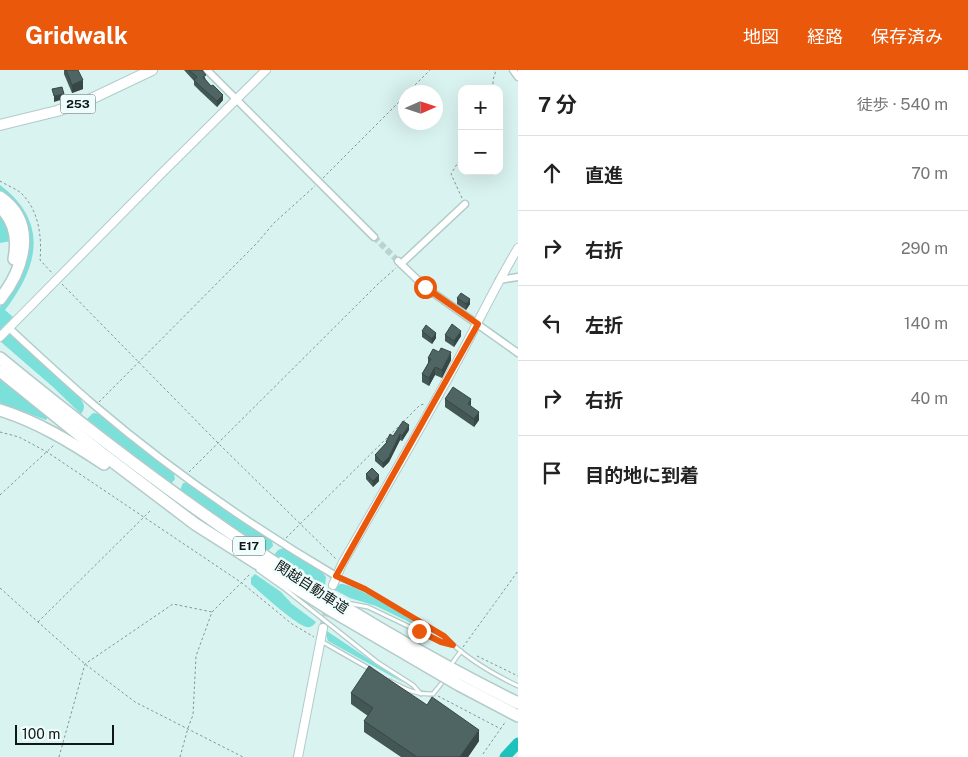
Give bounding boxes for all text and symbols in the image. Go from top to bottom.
text: Gridwalk [25,21,128,49]
text: 地図 [743,26,779,47]
text: 経路 [807,26,843,47]
text: 保存済み [871,26,943,47]
north arrow [398,85,443,130]
map controls [458,85,503,175]
button: + [458,85,503,130]
text: 7 分 [538,92,577,117]
road number: 253 [60,94,96,114]
text: 徒歩 · 540 m [857,95,948,114]
button: − [458,130,503,175]
icon: ahead [538,159,566,187]
text: 直進 [585,164,623,186]
text: 70 m [911,164,948,183]
icon: right [538,234,566,262]
text: 右折 [585,239,623,261]
text: 290 m [901,239,948,258]
route start [414,276,437,299]
icon: left [538,309,566,337]
text: 左折 [585,314,623,336]
text: 140 m [904,314,948,333]
icon: right [538,384,566,412]
text: 右折 [585,389,623,411]
text: 40 m [910,389,948,408]
icon: arrive [538,459,566,487]
text: 目的地に到着 [585,464,699,486]
road number: E17 [233,536,265,556]
street label: 関越自動車道 [272,557,352,617]
route end [408,620,431,643]
scale bar [15,722,114,745]
text: 100 m [22,726,60,742]

